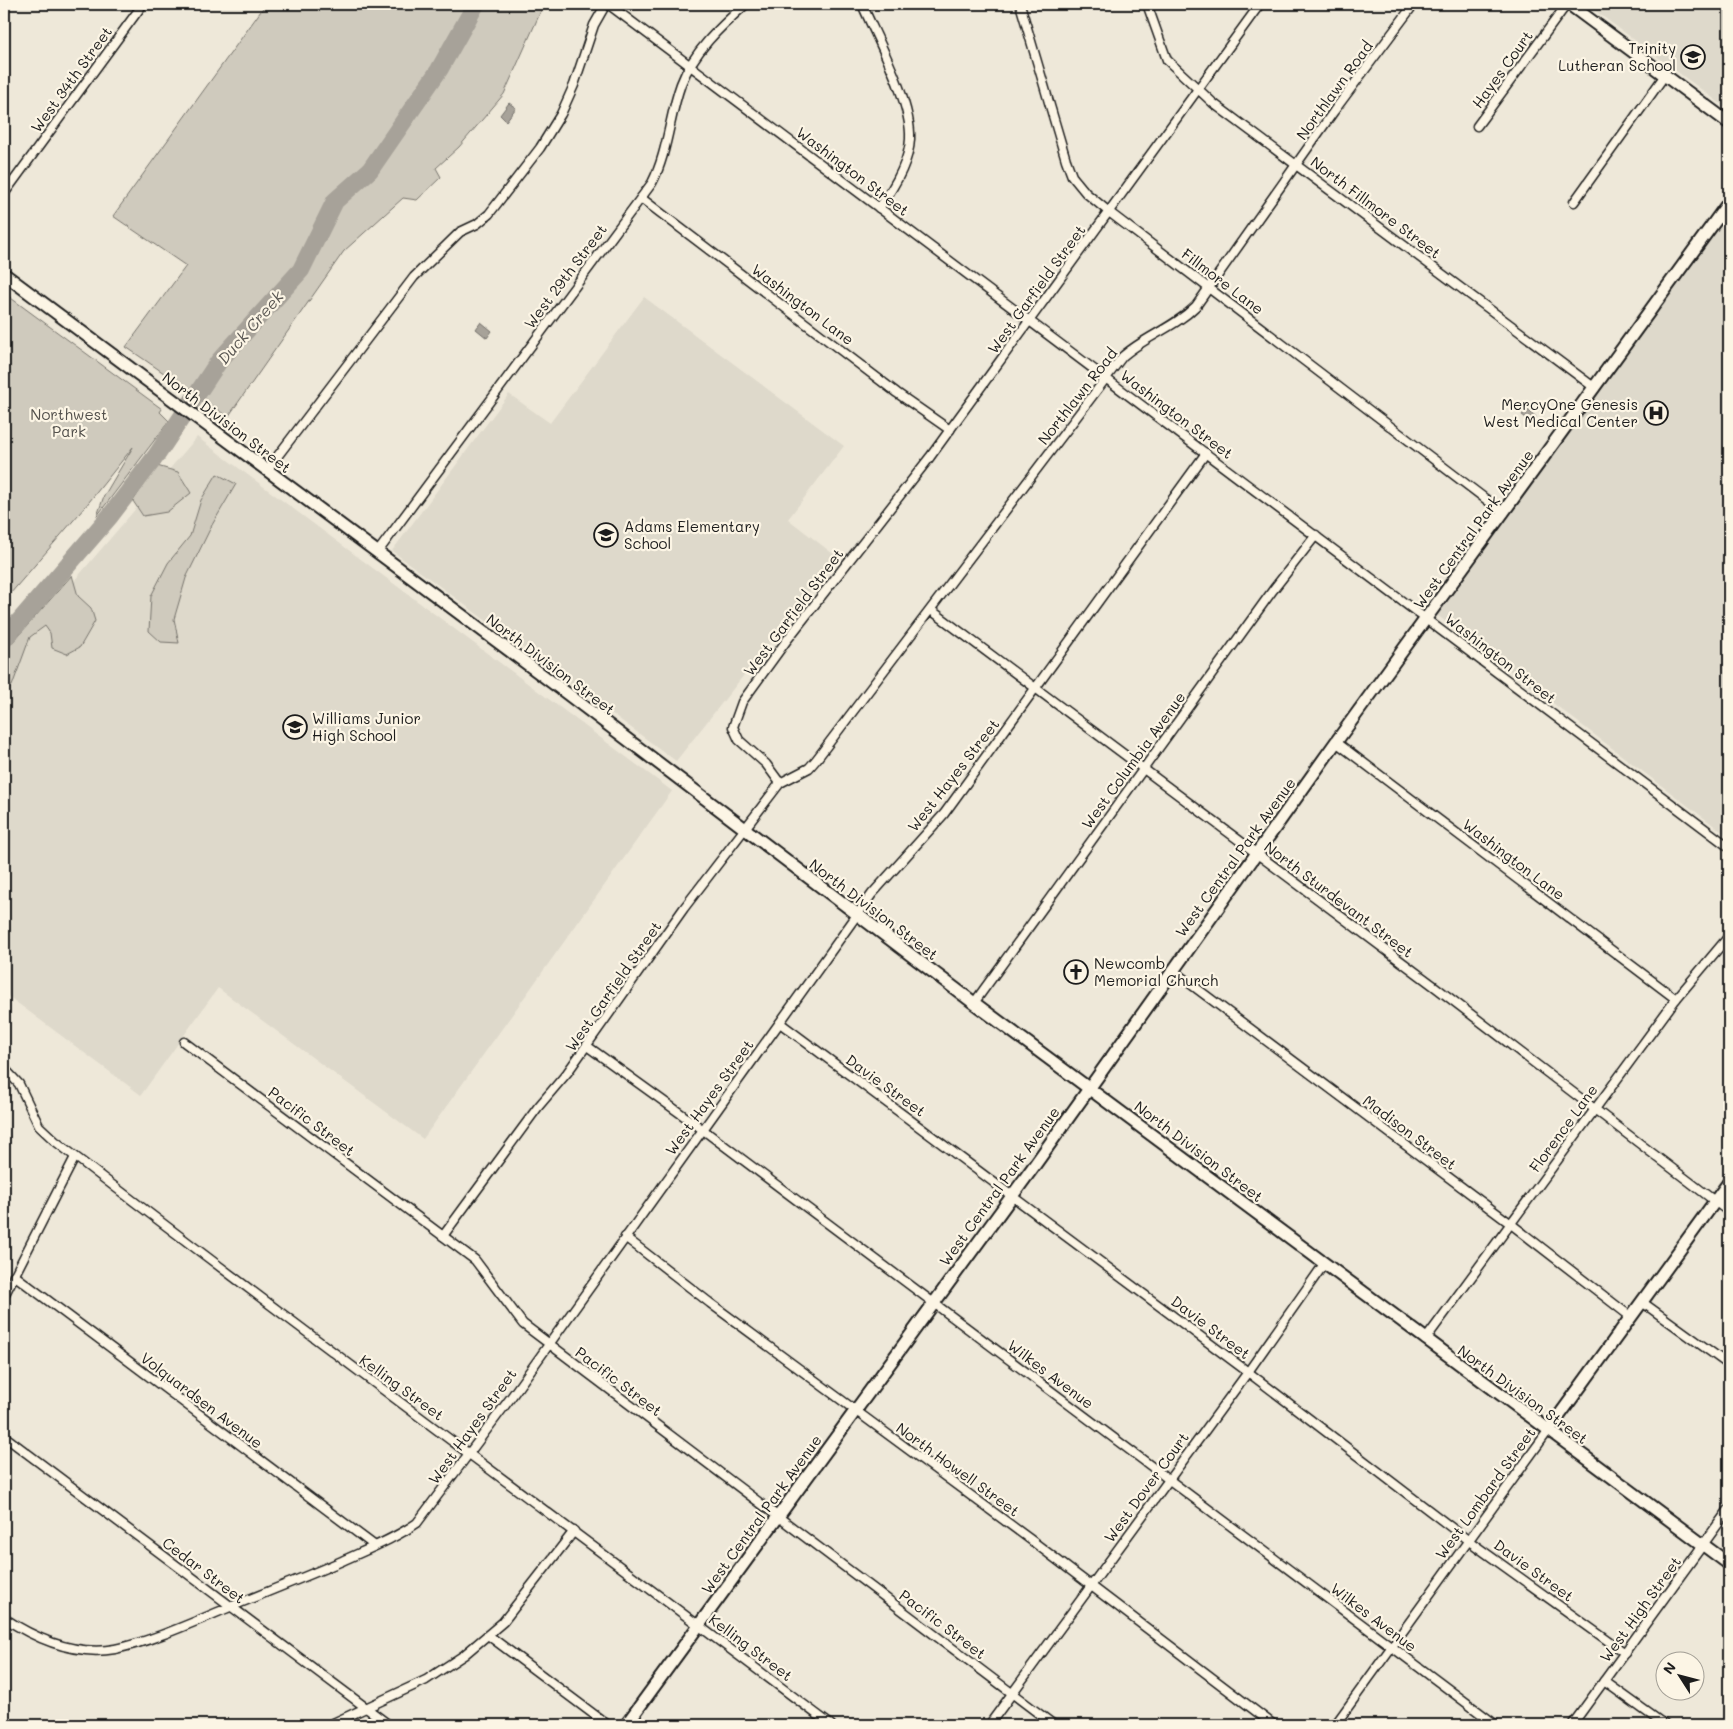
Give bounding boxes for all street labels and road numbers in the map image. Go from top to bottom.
street label: West 34th Street [26,22,116,136]
street label: Hayes Court [1467,26,1537,112]
street label: Northlawn Road [1291,36,1377,144]
street label: Washington Street [793,122,913,220]
street label: North Fillmore Street [1307,151,1445,263]
street label: West 29th Street [519,220,611,332]
street label: West Garfield Street [982,221,1090,357]
street label: Fillmore Lane [1178,244,1268,318]
street label: Washington Lane [748,259,858,349]
street label: Northlawn Road [1033,343,1121,449]
street label: Washington Street [1117,365,1237,463]
street label: North Division Street [159,367,295,477]
street label: West Central Park Avenue [1408,445,1538,613]
street label: West Garfield Street [738,544,848,680]
street label: Washington Street [1441,608,1561,708]
street label: North Division Street [483,609,619,719]
street label: West Columbia Avenue [1076,687,1190,833]
street label: West Hayes Street [903,714,1003,836]
street label: West Central Park Avenue [1170,773,1300,941]
street label: Washington Lane [1459,814,1569,904]
street label: North Sturdevant Street [1260,836,1418,962]
street label: North Division Street [806,854,942,964]
street label: West Garfield Street [560,917,666,1055]
street label: West Hayes Street [660,1035,758,1159]
street label: Davie Street [842,1049,930,1121]
street label: Florence Lane [1524,1080,1602,1176]
street label: Pacific Street [265,1082,359,1160]
street label: Madison Street [1359,1090,1461,1174]
street label: North Division Street [1131,1096,1267,1206]
street label: West Central Park Avenue [934,1102,1064,1270]
street label: Davie Street [1167,1291,1255,1363]
street label: Wilkes Avenue [1004,1335,1098,1413]
street label: North Division Street [1454,1340,1592,1448]
street label: Pacific Street [572,1342,666,1420]
street label: Volquardsen Avenue [137,1347,267,1453]
street label: Kelling Street [356,1349,448,1425]
street label: West Hayes Street [423,1364,521,1488]
street label: North Howell Street [892,1417,1024,1521]
street label: West Lombard Street [1430,1423,1540,1563]
street label: West Dover Court [1099,1428,1193,1546]
street label: West Central Park Avenue [696,1430,826,1598]
street label: Cedar Street [158,1532,250,1608]
street label: Davie Street [1490,1534,1578,1606]
street label: West High Street [1595,1552,1685,1666]
street label: Wilkes Avenue [1327,1578,1421,1656]
street label: Pacific Street [896,1585,990,1663]
street label: Kelling Street [705,1609,797,1685]

